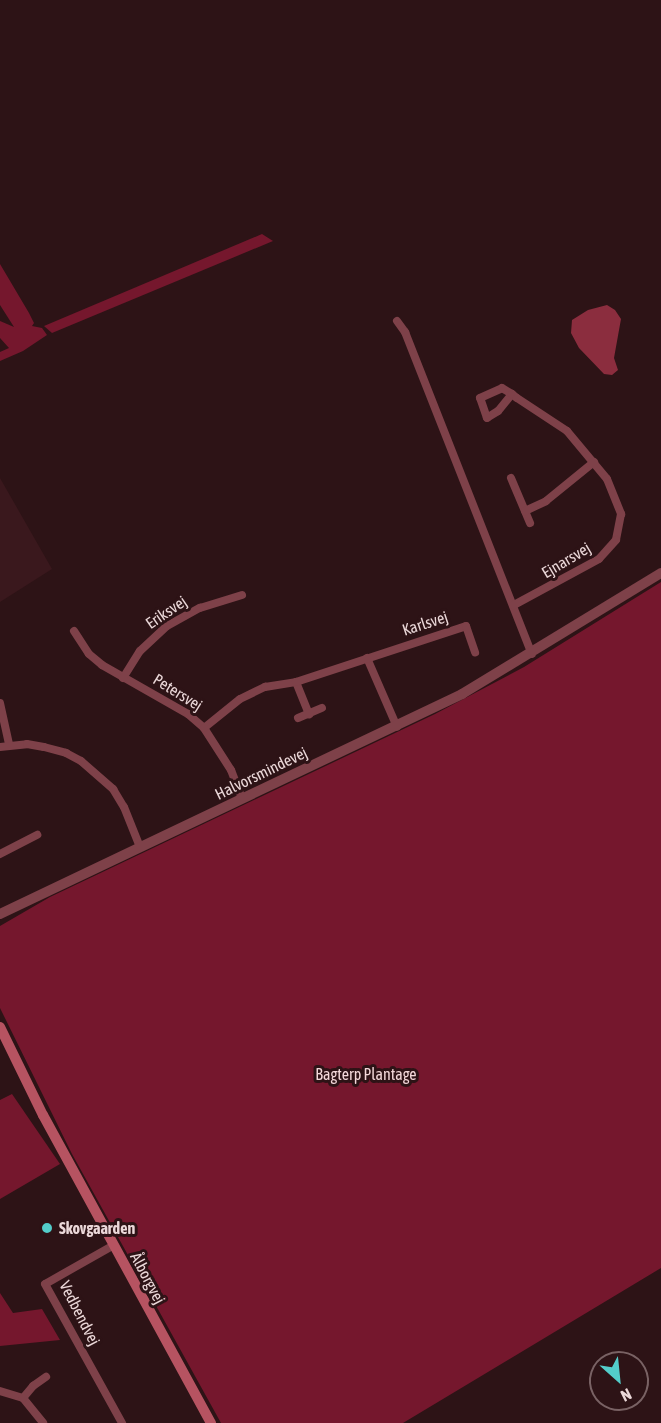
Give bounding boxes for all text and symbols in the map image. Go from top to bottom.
street label: Ejnarsvej [538,538,594,582]
street label: Eriksvej [142,591,190,633]
street label: Karlsvej [400,607,450,639]
street label: Petersvej [150,669,206,715]
street label: Halvorsmindevej [212,742,310,804]
park label: Bagterp Plantage [315,1064,417,1084]
place label: Skovgaarden [59,1218,135,1238]
marker: Skovgaarden [40,1221,54,1235]
street label: Ålborgvej [126,1249,170,1307]
street label: Vedbendvej [56,1278,104,1348]
north arrow [589,1351,649,1411]
text: N [618,1385,635,1405]

